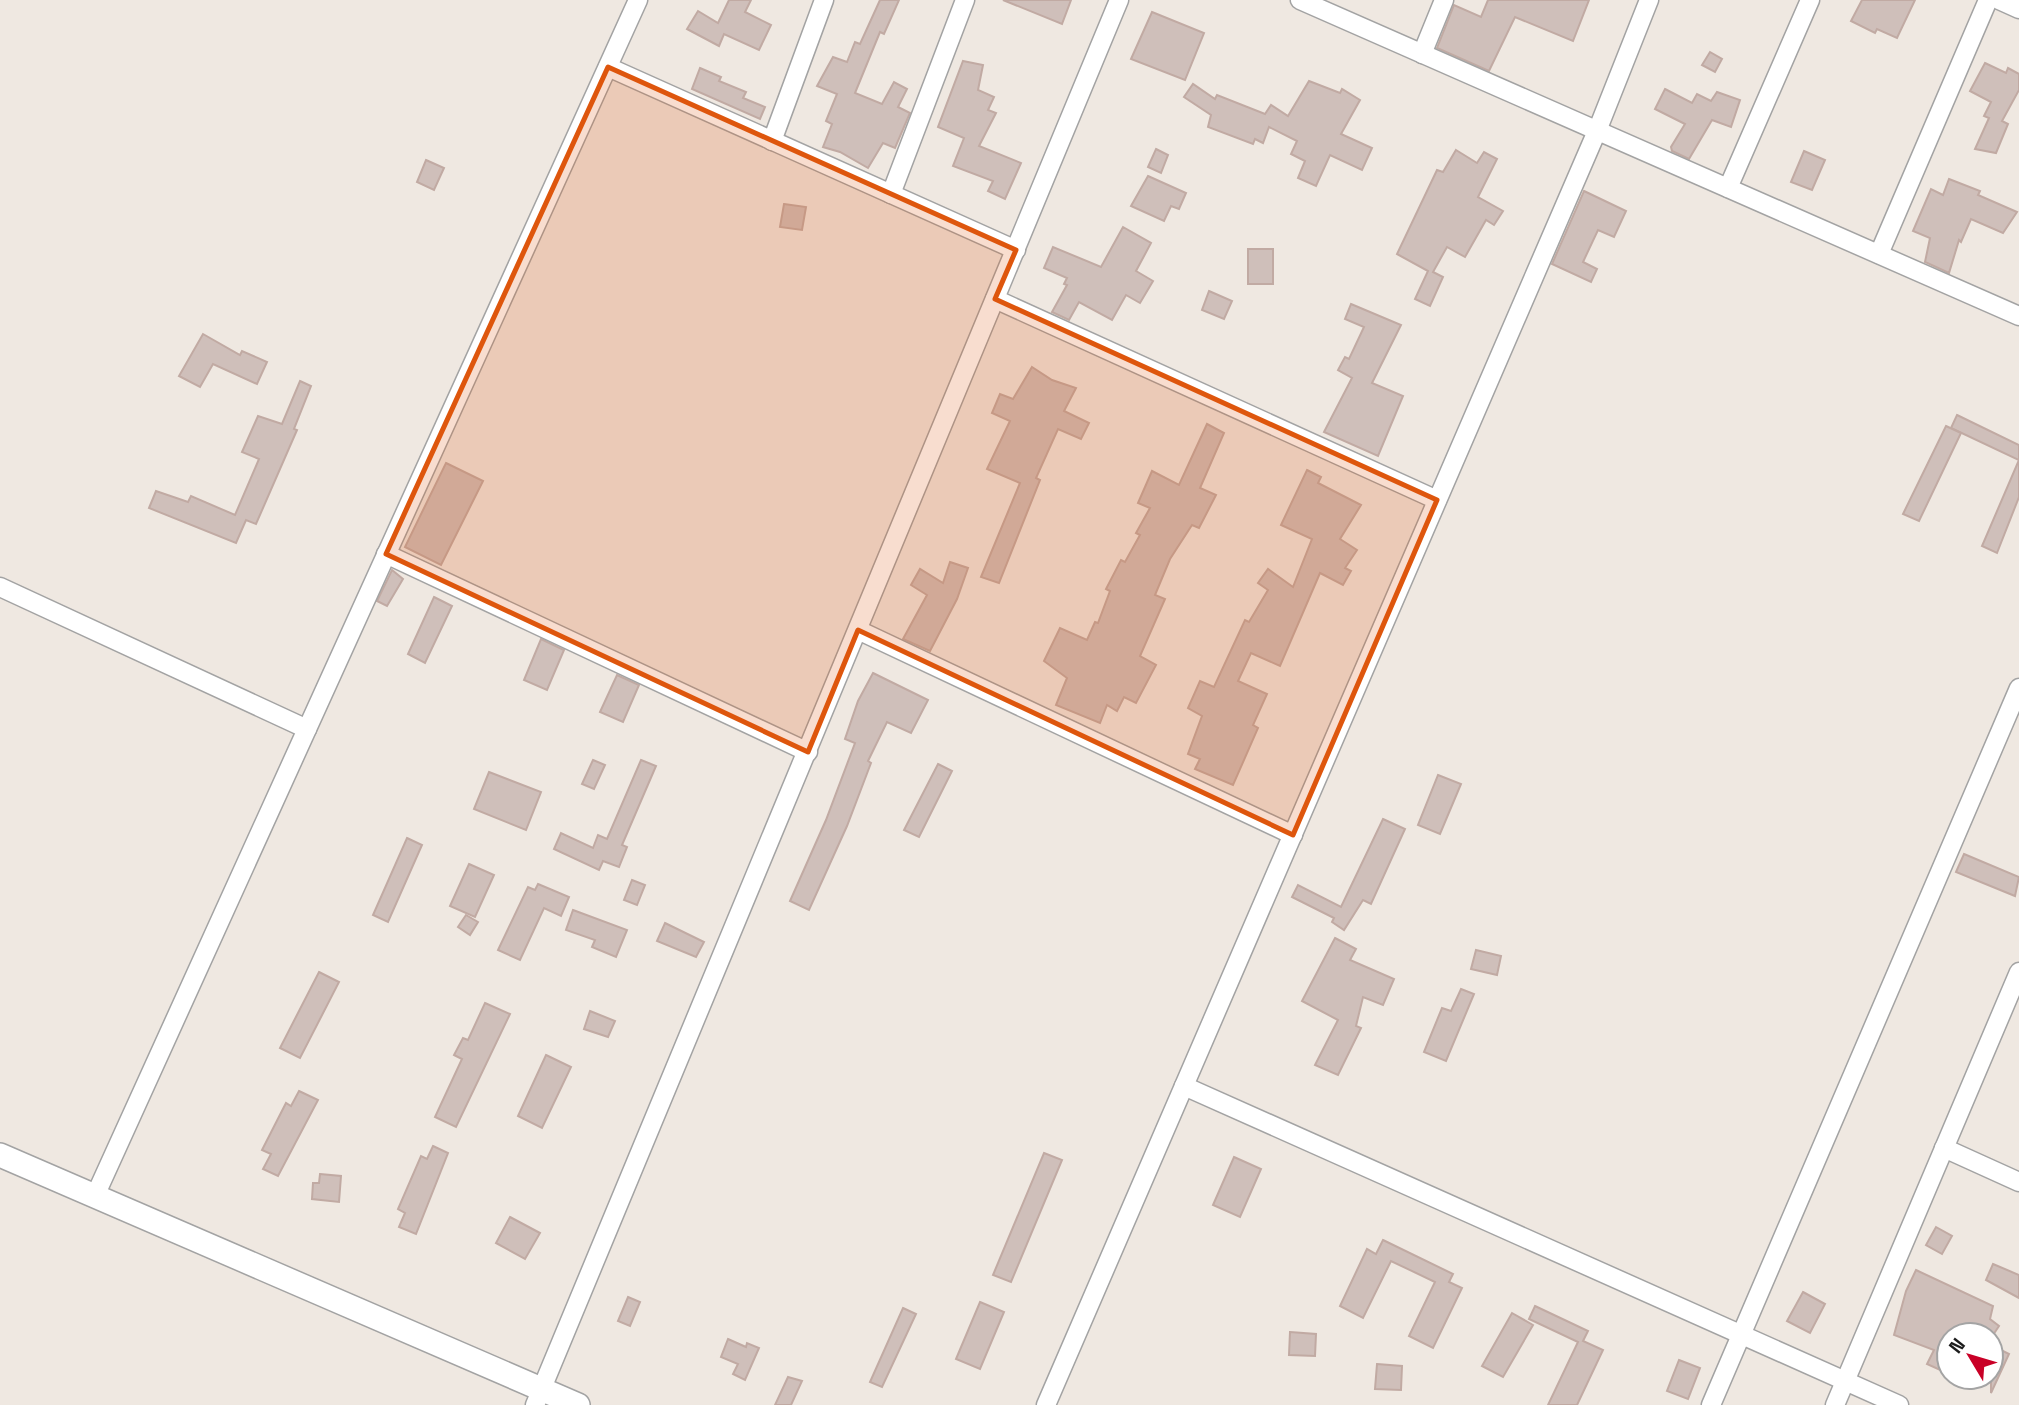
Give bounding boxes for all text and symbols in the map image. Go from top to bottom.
north arrow [1935,1321,2005,1391]
text: N [1943,1333,1971,1359]

